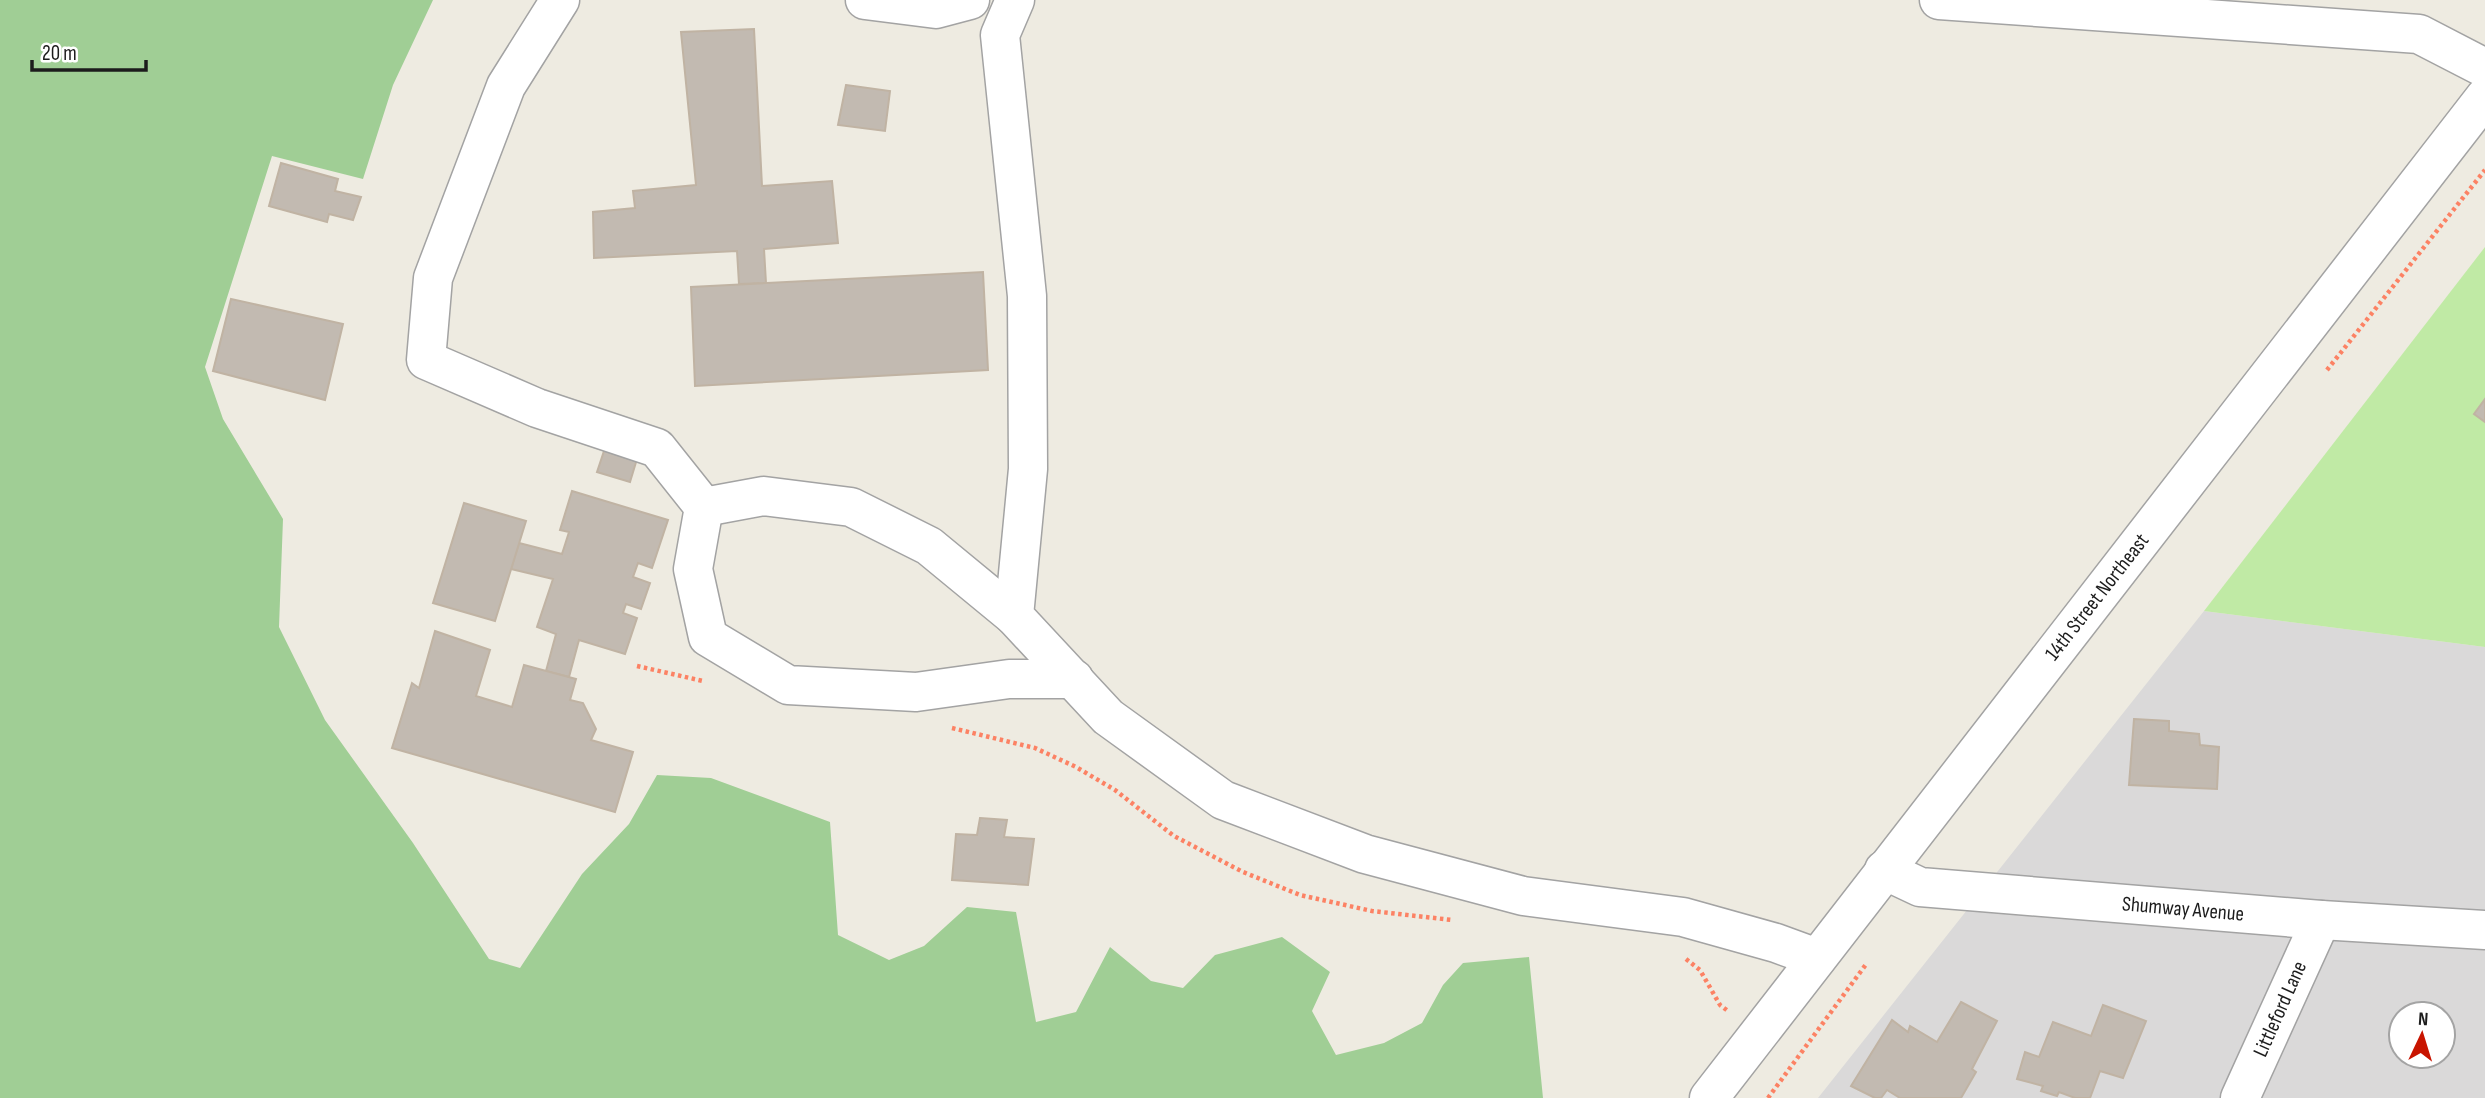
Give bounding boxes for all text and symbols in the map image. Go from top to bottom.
scale bar [32,28,145,72]
text: 20 m [42,41,77,66]
street label: 14th Street Northeast [2040,529,2154,665]
street label: Shumway Avenue [2121,891,2245,927]
street label: Littleford Lane [2248,957,2312,1061]
north arrow [2387,1000,2457,1070]
text: N [2417,1008,2429,1031]

